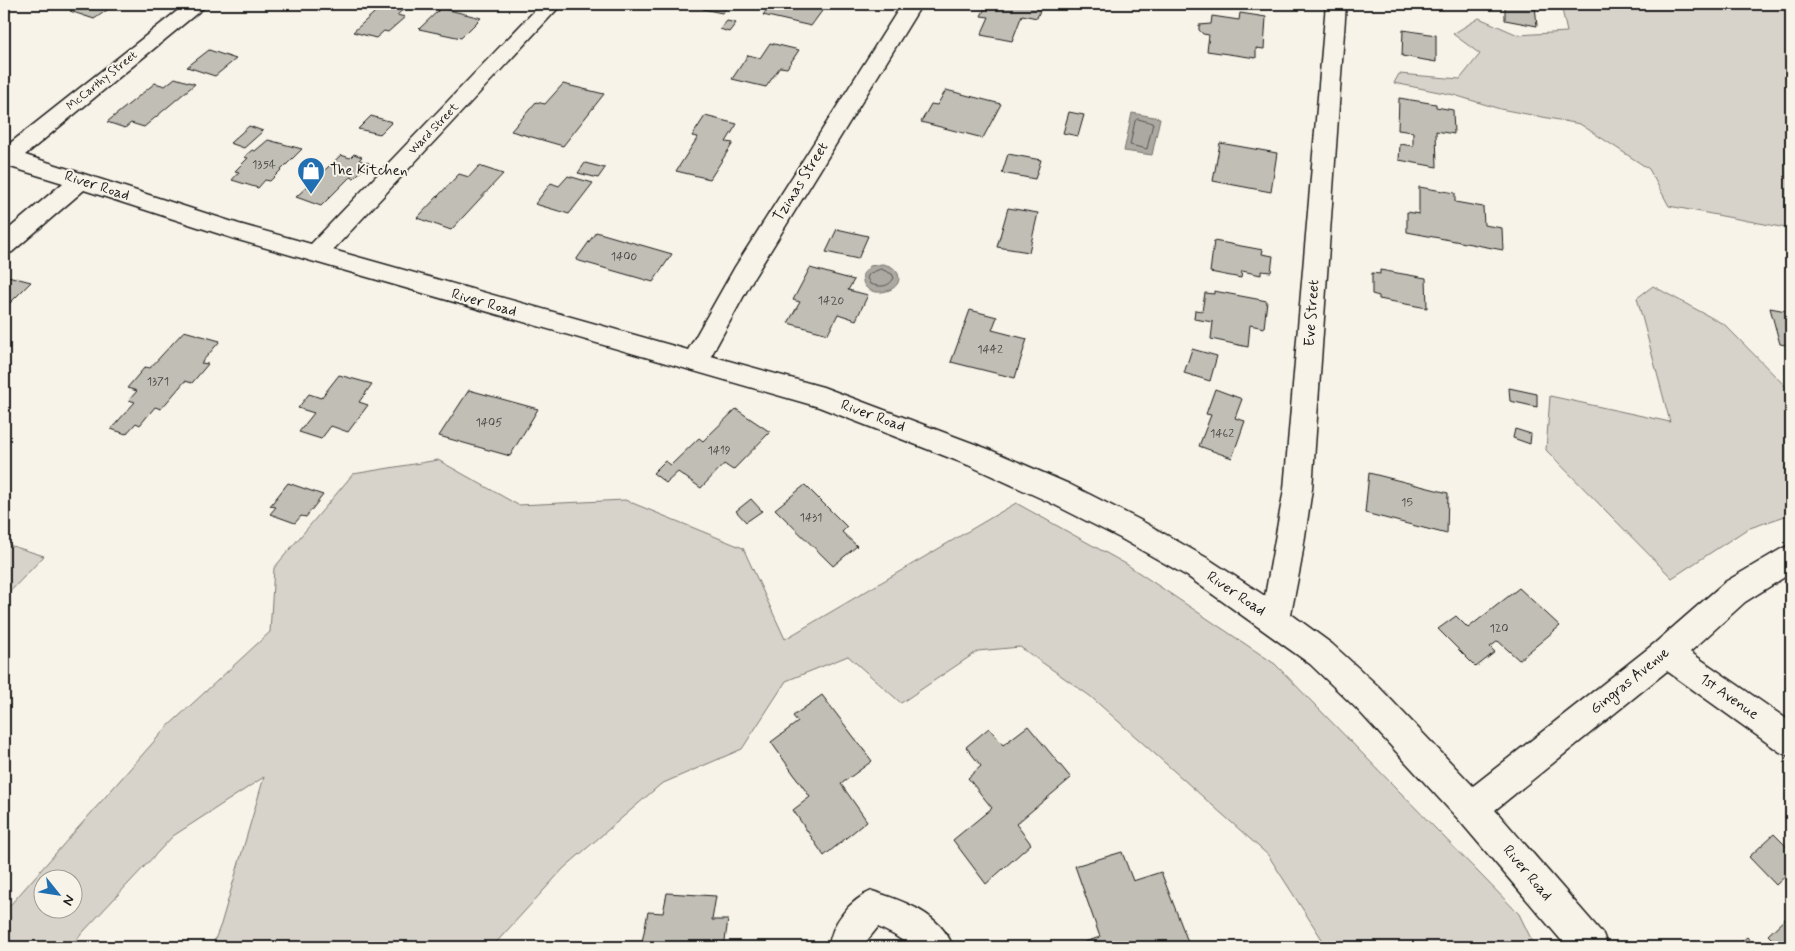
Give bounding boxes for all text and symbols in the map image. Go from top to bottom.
street label: McCarthy Street [63,47,141,114]
street label: Ward Street [405,100,463,158]
street label: Tzinas Street [769,138,833,225]
shop icon: The Kitchen [296,156,326,195]
house number: 1354 [252,157,276,173]
place label: The Kitchen [330,161,407,181]
street label: River Road [62,166,132,206]
house number: 1400 [611,249,638,265]
street label: Eve Street [1300,279,1324,347]
street label: River Road [449,284,519,322]
house number: 1420 [818,293,845,309]
house number: 1442 [977,342,1003,358]
house number: 1371 [147,374,169,390]
street label: River Road [838,395,908,437]
house number: 1405 [475,415,503,431]
house number: 1462 [1210,426,1234,442]
house number: 1419 [707,443,731,459]
house number: 15 [1401,495,1413,511]
house number: 1431 [800,510,822,526]
street label: River Road [1203,567,1269,621]
house number: 120 [1490,621,1508,637]
street label: Gingras Avenue [1586,643,1674,720]
street label: 1st Avenue [1695,669,1763,725]
street label: River Road [1498,841,1556,905]
north arrow [32,868,82,918]
text: N [58,891,79,909]

